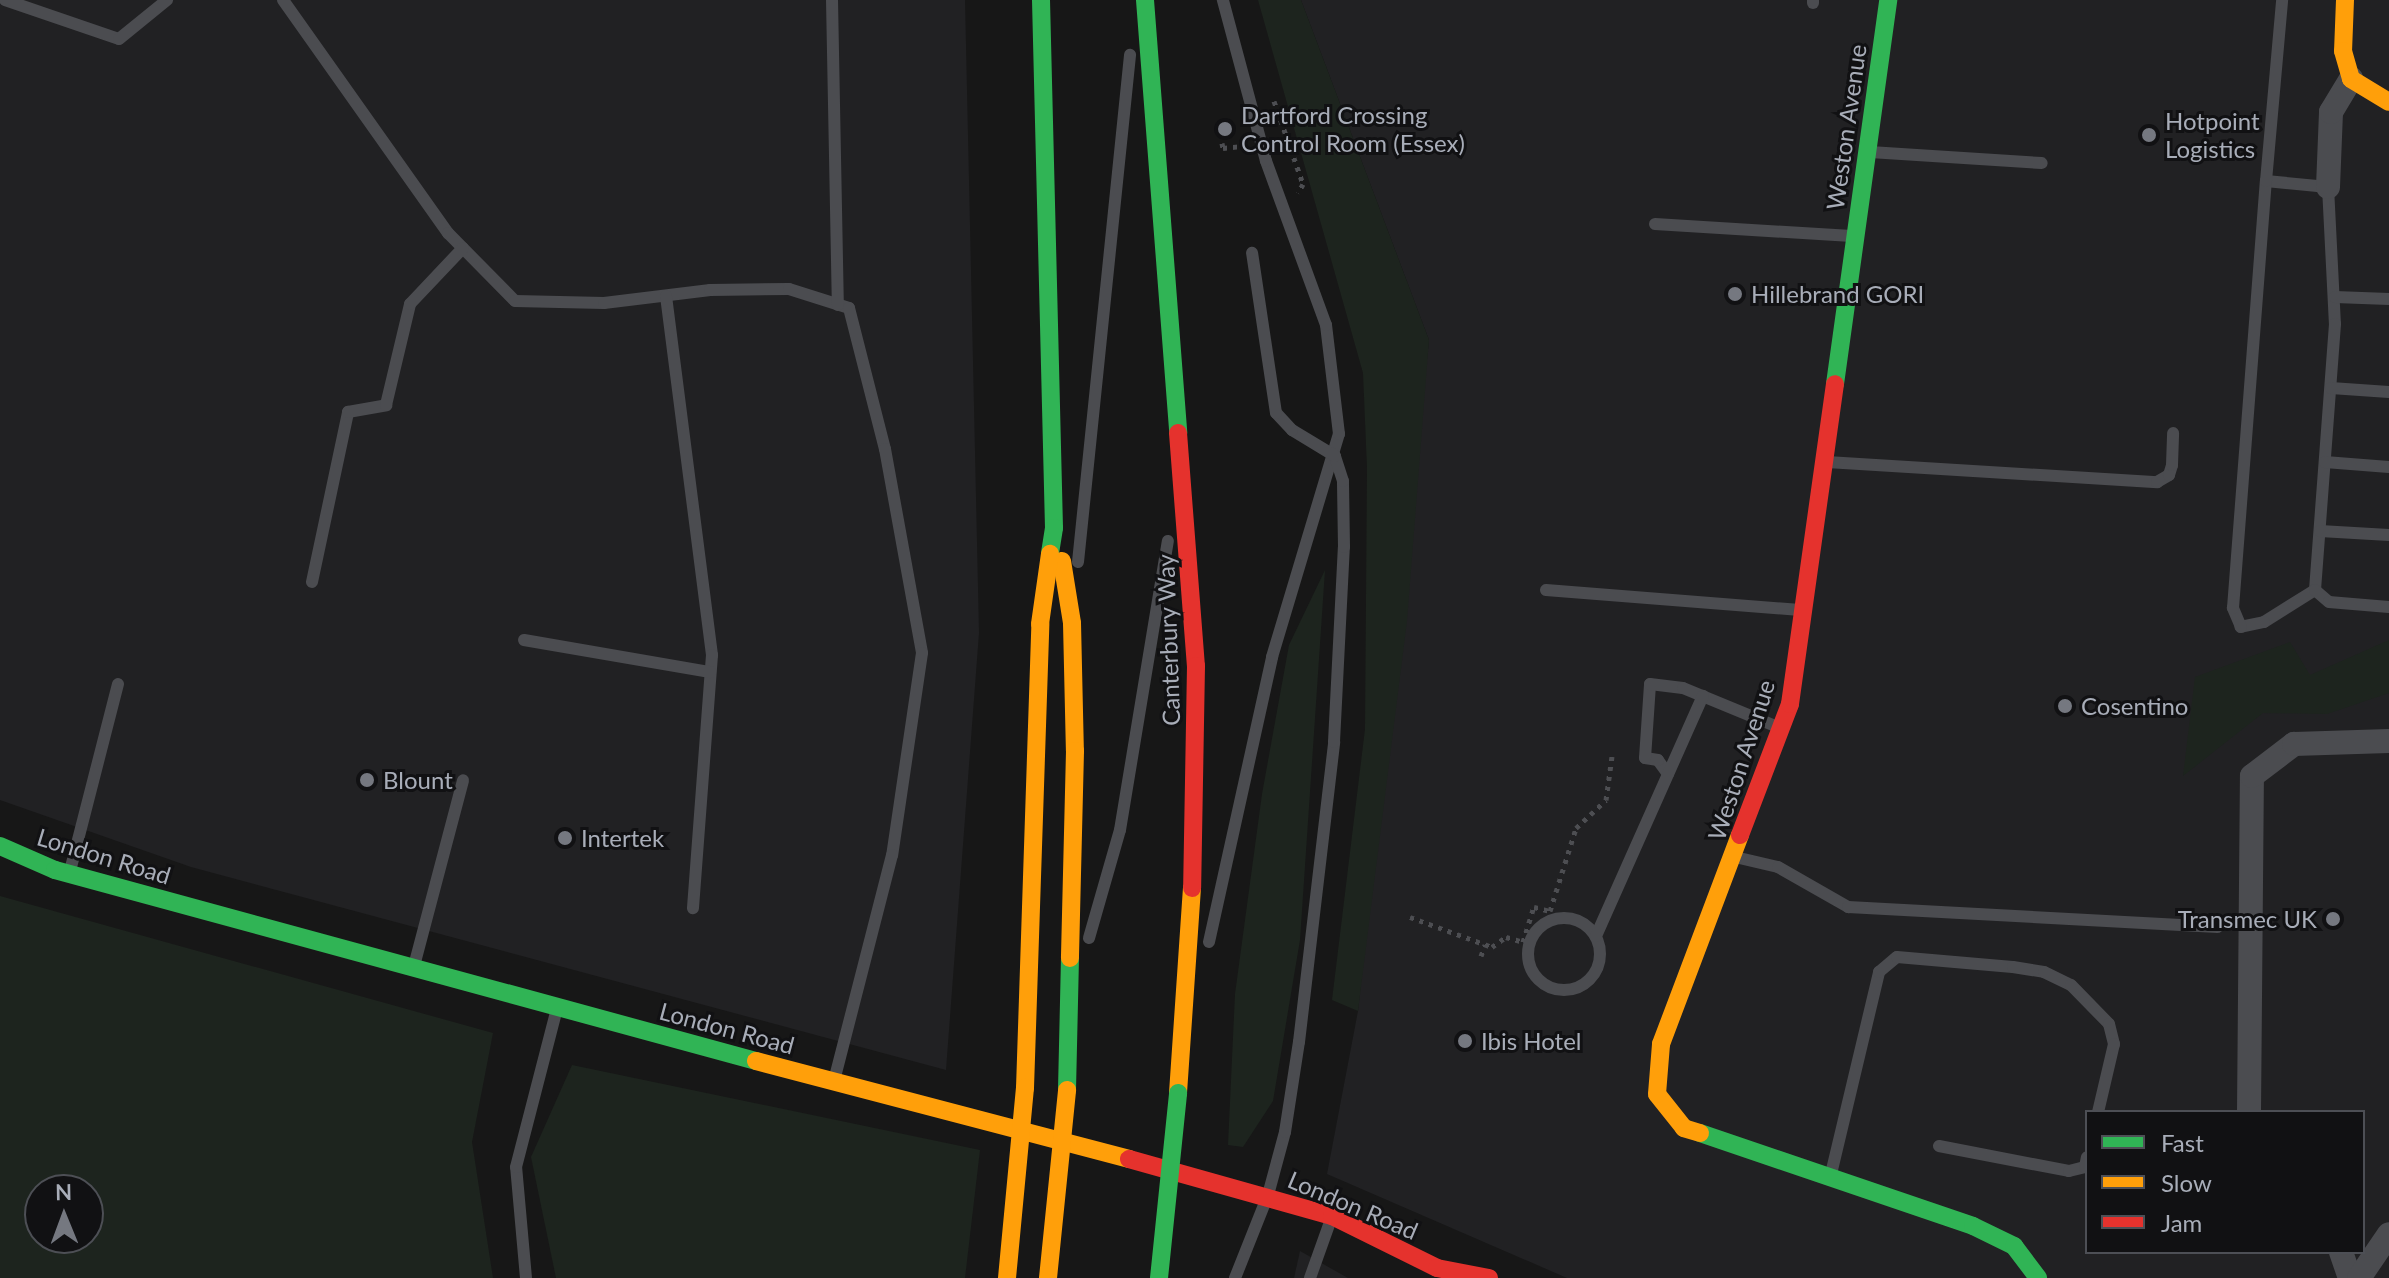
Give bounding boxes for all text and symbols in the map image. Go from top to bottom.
street label: Weston Avenue [1820,42,1872,212]
place label: Dartford Crossing Control Room (Essex) [1241,101,1465,157]
place label: Hotpoint Logistics [2165,107,2260,163]
marker: Dartford Crossing Control Room (Essex) [1216,120,1234,138]
marker: Hotpoint Logistics [2140,126,2158,144]
place label: Hillebrand GORI [1751,280,1924,308]
marker: Hillebrand GORI [1726,285,1744,303]
street label: Canterbury Way [1151,553,1185,727]
street label: Weston Avenue [1701,676,1781,844]
place label: Cosentino [2081,692,2188,720]
marker: Cosentino [2056,697,2074,715]
place label: Blount [383,766,453,794]
marker: Blount [358,771,376,789]
street label: London Road [34,822,174,890]
place label: Intertek [581,824,664,852]
marker: Intertek [556,829,574,847]
place label: Transmec UK [2178,905,2317,933]
marker: Transmec UK [2324,910,2342,928]
street label: London Road [656,996,798,1060]
place label: Ibis Hotel [1481,1027,1581,1055]
marker: Ibis Hotel [1456,1032,1474,1050]
legend [2085,1110,2365,1254]
text: Fast [2161,1128,2204,1157]
street label: London Road [1284,1165,1422,1245]
text: Slow [2161,1168,2212,1197]
north arrow [24,1174,104,1254]
text: N [55,1178,72,1205]
text: Jam [2161,1208,2202,1237]

